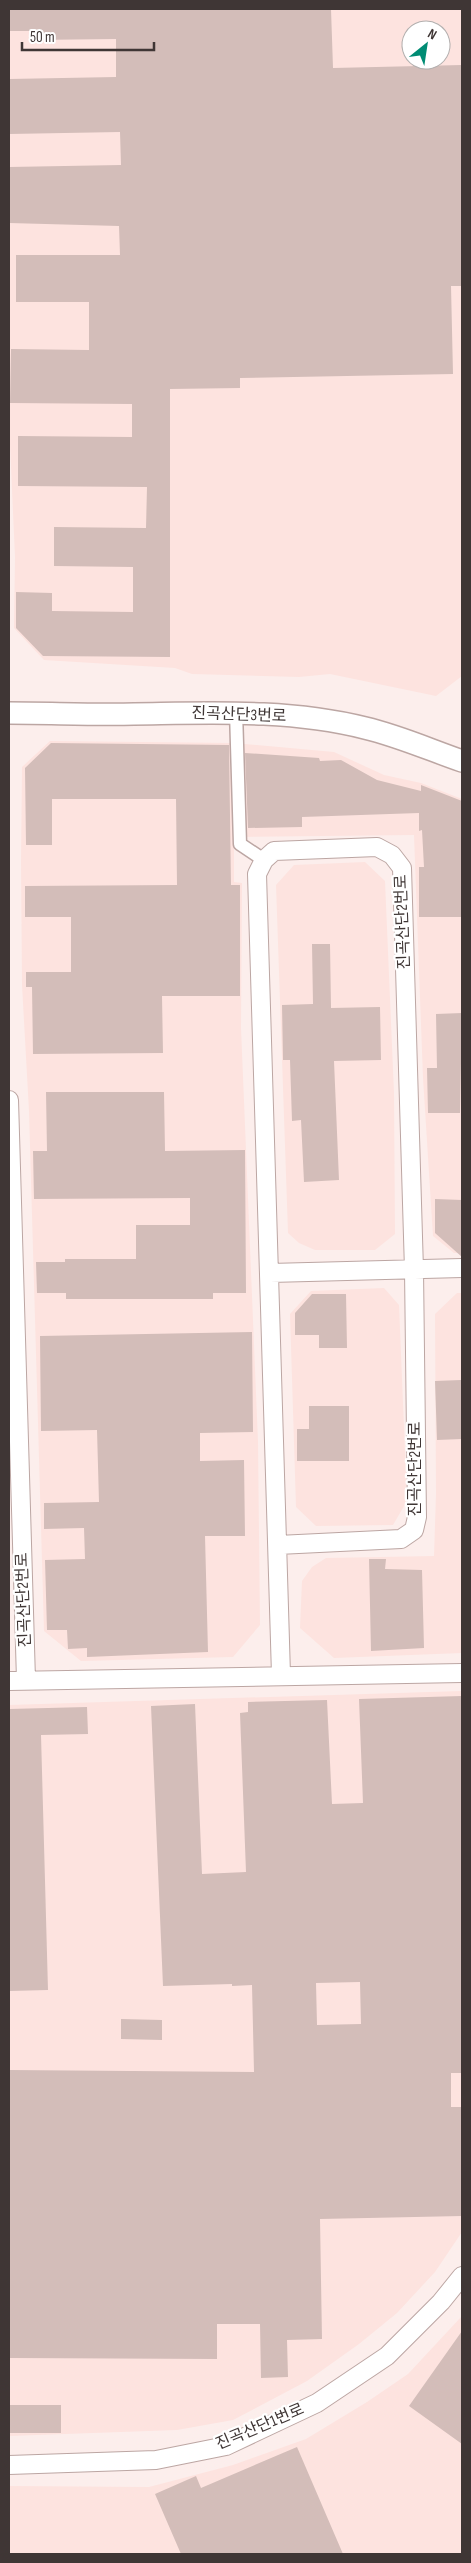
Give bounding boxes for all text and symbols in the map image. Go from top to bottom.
scale bar [22,20,155,52]
north arrow [401,20,451,70]
text: N [425,25,440,43]
text: 50 m [30,28,55,47]
street label: 진곡산단3번로 [191,704,287,726]
street label: 진곡산단2번로 [392,874,414,970]
street label: 진곡산단2번로 [406,1421,425,1516]
street label: 진곡산단2번로 [13,1552,35,1648]
street label: 진곡산단1번로 [213,2400,307,2454]

